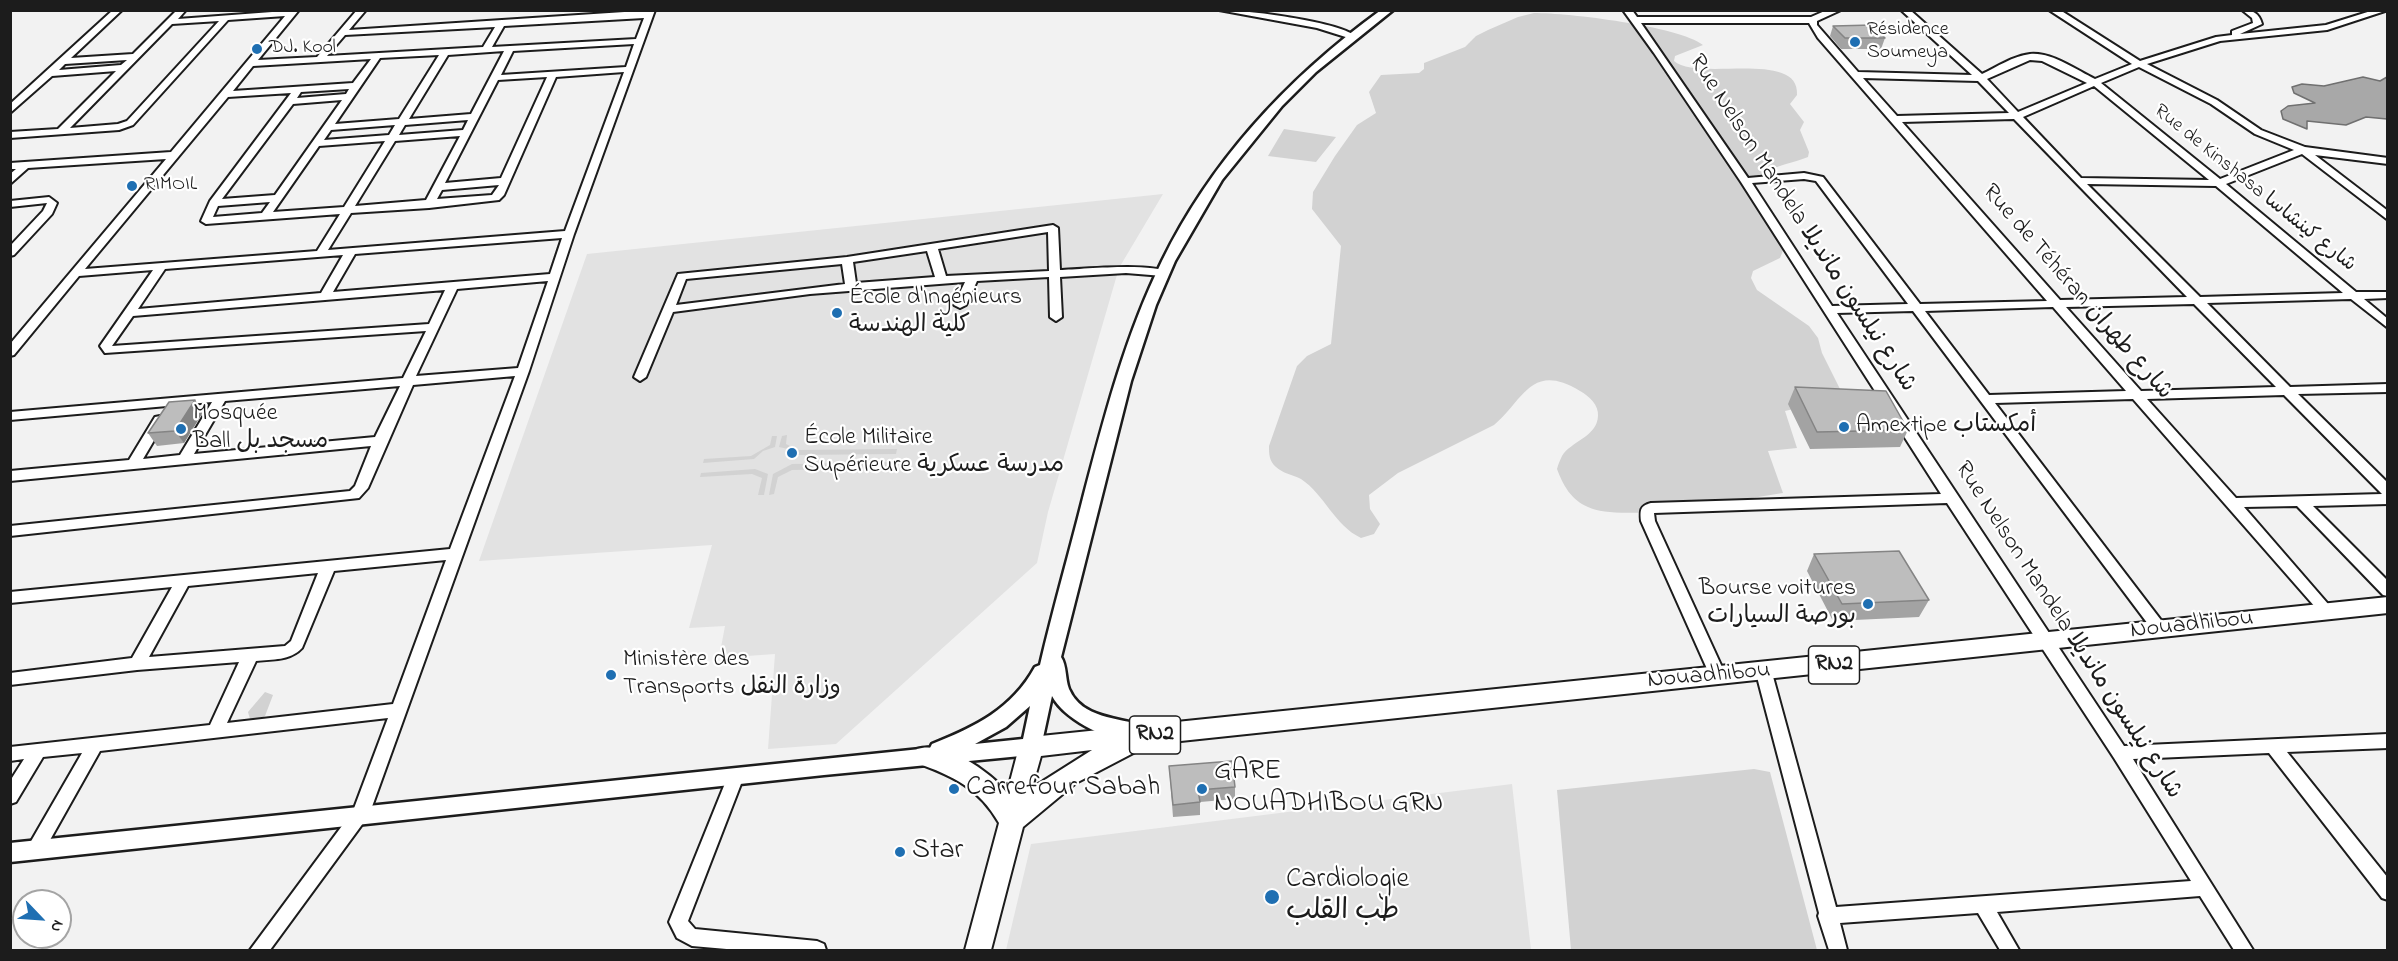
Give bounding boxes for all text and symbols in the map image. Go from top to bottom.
place label: Résidence Soumeya [1867,19,1949,66]
marker: Résidence Soumeya [1848,35,1862,49]
place label: DJ. Kool [269,37,336,61]
marker: DJ. Kool [250,42,264,56]
street label: Rue Nelson Mandela شارع نيلسون مانديلا [1681,50,1921,398]
street label: Rue de Kinshasa شارع كينشاسا [2148,100,2360,278]
place label: RIMOIL [144,174,197,198]
marker: RIMOIL [125,179,139,193]
street label: Rue de Téhéran شارع طهران [1975,179,2177,407]
place label: École d'Ingénieurs كلية الهندسة [849,285,1022,341]
marker: École d'Ingénieurs كلية الهندسة [830,306,844,320]
place label: Mosquée Ball مسجد بل [193,401,328,457]
place label: Amextipe أمكستاب [1856,413,2036,441]
marker: Amextipe أمكستاب [1837,420,1851,434]
marker: Mosquée Ball مسجد بل [174,422,188,436]
place label: École Militaire Supérieure مدرسة عسكرية [804,425,1064,481]
marker: École Militaire Supérieure مدرسة عسكرية [785,446,799,460]
street label: Rue Nelson Mandela شارع نيلسون مانديلا [1947,457,2187,805]
place label: Bourse voitures بورصة السيارات [1699,576,1856,632]
marker: Bourse voitures بورصة السيارات [1861,597,1875,611]
street label: Nouadhibou [2129,605,2255,647]
road number: RN2 [1808,646,1860,684]
place label: Ministère des Transports وزارة النقل [623,647,841,703]
street label: Nouadhibou [1646,657,1772,697]
marker: Ministère des Transports وزارة النقل [604,668,618,682]
road number: RN2 [1130,716,1180,754]
place label: GARE NOUADHIBOU GRN [1214,756,1444,822]
place label: Carrefour Sabah [966,772,1160,806]
marker: Carrefour Sabah [947,782,961,796]
marker: GARE NOUADHIBOU GRN [1195,782,1209,796]
place label: Star [912,835,963,869]
marker: Star [893,845,907,859]
place label: Cardiologie طب القلب [1286,864,1409,930]
marker: Cardiologie طب القلب [1263,888,1281,906]
north arrow [12,889,72,949]
text: N [43,916,70,936]

